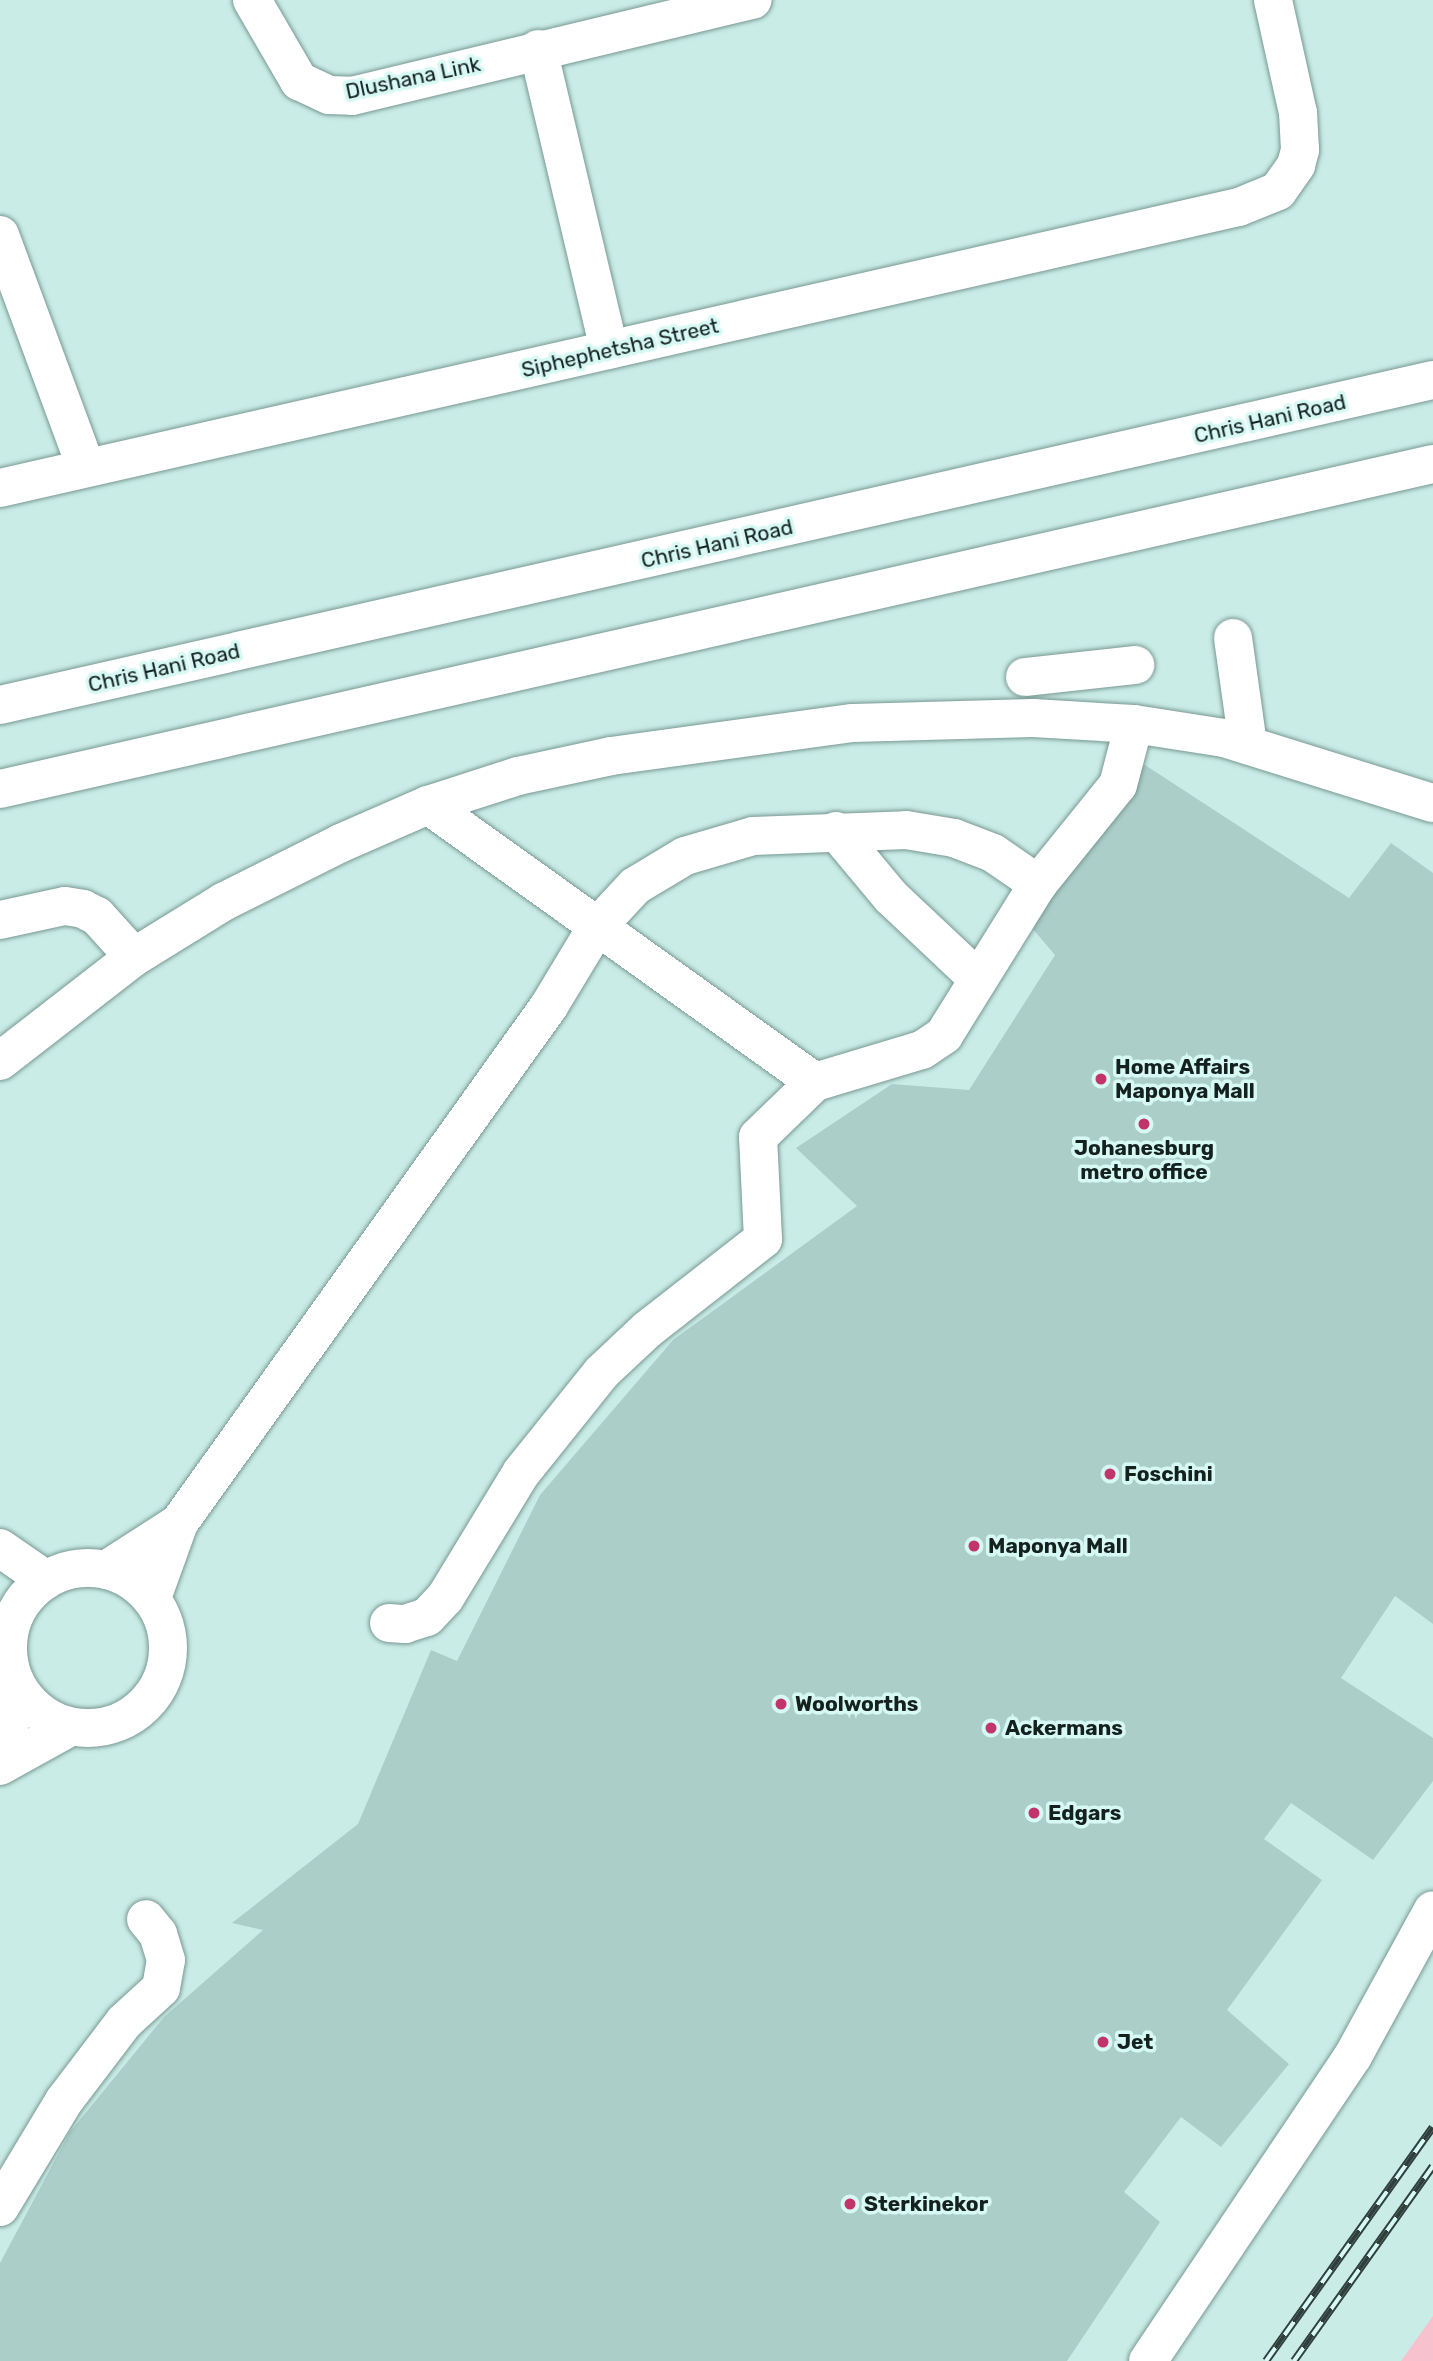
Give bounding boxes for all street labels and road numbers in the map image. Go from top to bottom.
street label: Dlushana Link [343,51,483,105]
street label: Siphephetsha Street [519,313,721,383]
street label: Chris Hani Road [1192,389,1348,449]
street label: Chris Hani Road [639,514,795,574]
street label: Chris Hani Road [86,638,242,698]

